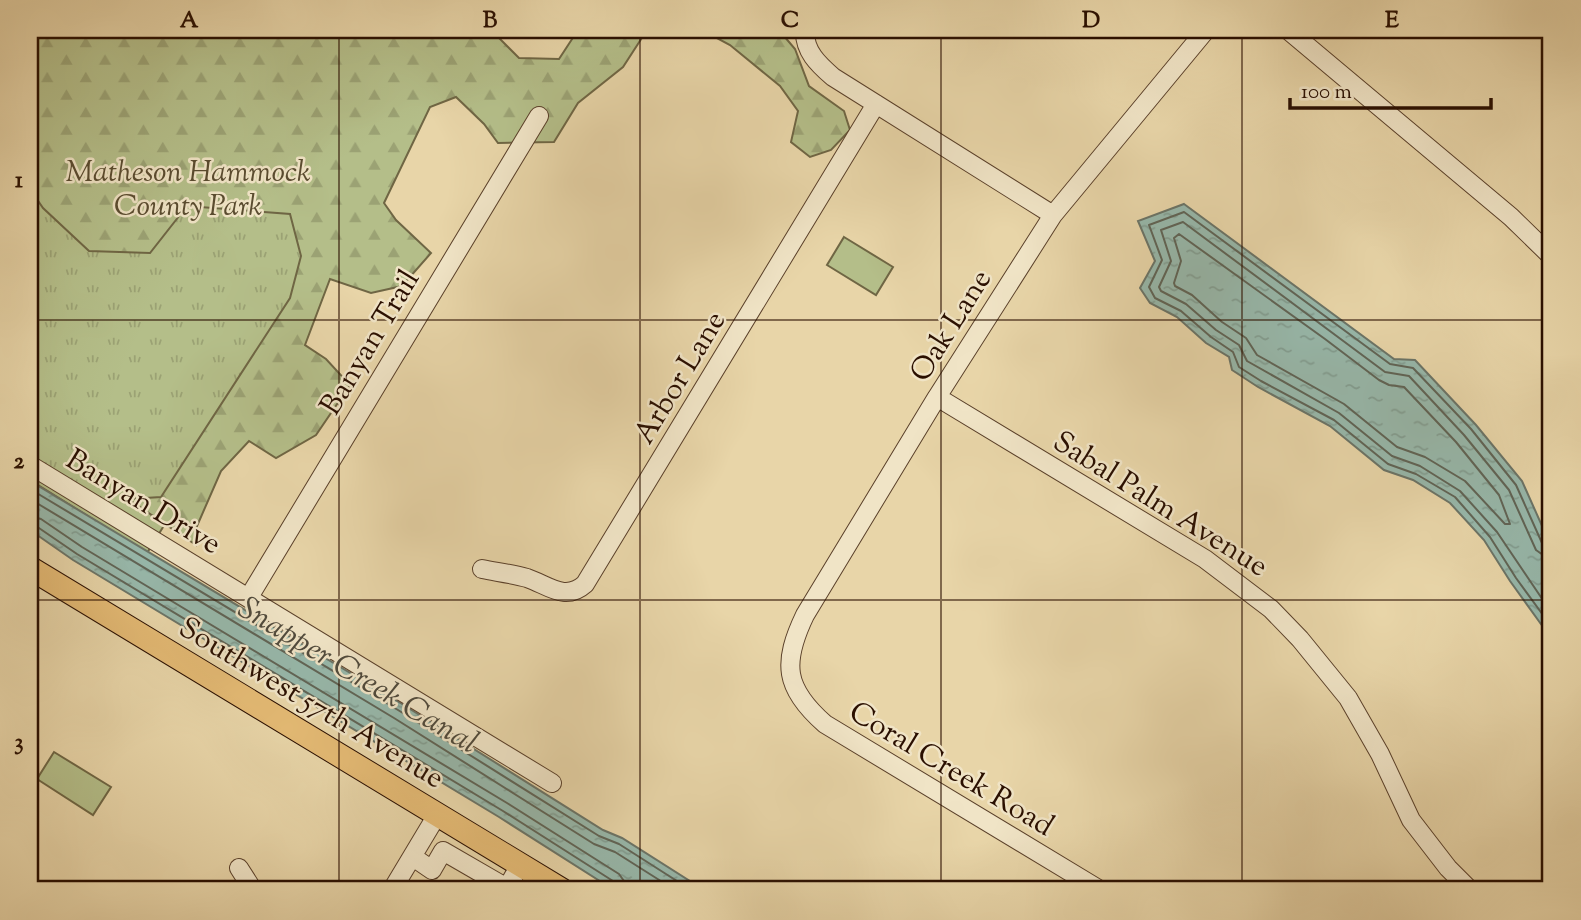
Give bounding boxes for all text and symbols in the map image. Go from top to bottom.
text: A [180,5,199,38]
text: B [483,5,498,38]
text: C [781,5,799,38]
text: D [1082,5,1100,38]
text: E [1385,5,1399,38]
scale bar [1290,66,1492,110]
text: 100 m [1301,78,1352,108]
park label: Matheson Hammock County Park [65,152,311,229]
text: 1 [15,165,23,198]
street label: Banyan Trail [311,262,432,424]
street label: Oak Lane [901,262,1004,391]
street label: Arbor Lane [624,304,738,453]
street label: Sabal Palm Avenue [1044,422,1276,589]
street label: Banyan Drive [57,440,229,567]
text: 2 [14,446,25,479]
water label: Snapper Creek Canal [229,587,486,767]
street label: Southwest 57th Avenue [170,608,452,801]
street label: Coral Creek Road [840,692,1062,848]
text: 3 [14,727,24,760]

